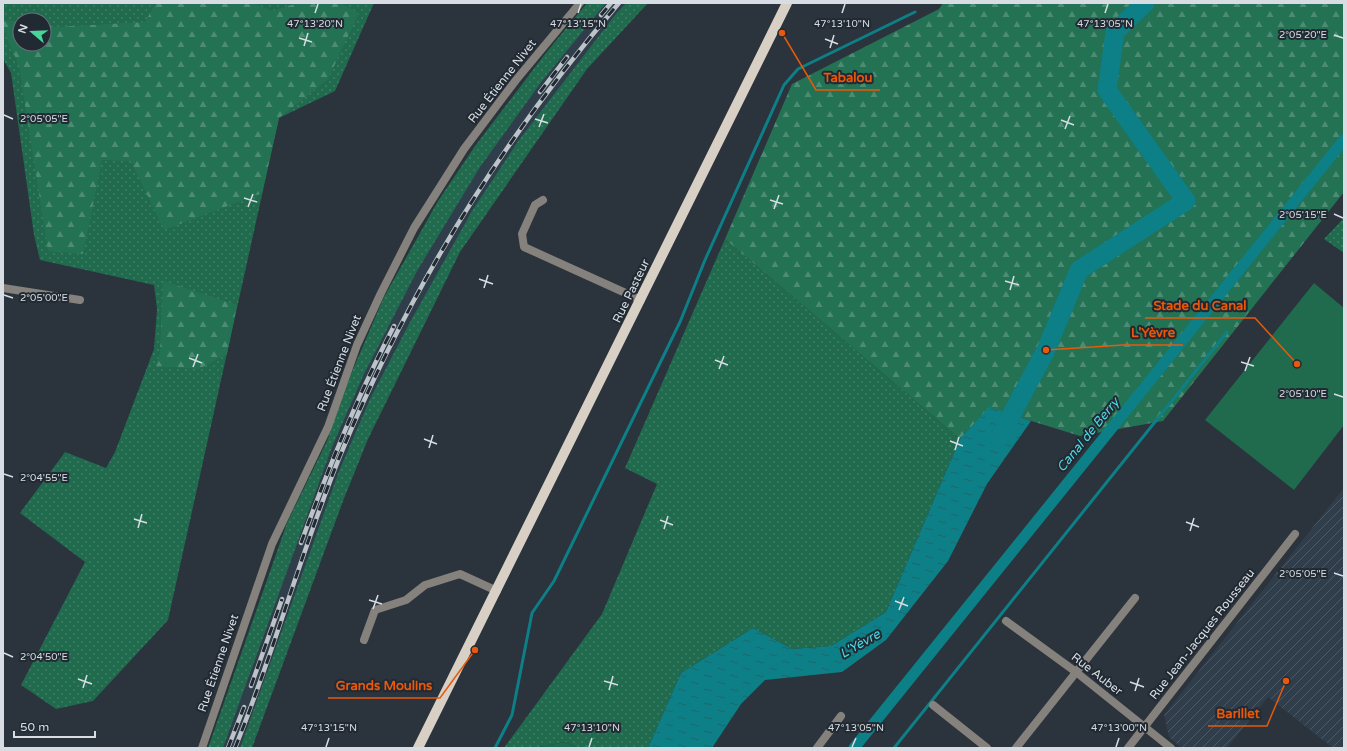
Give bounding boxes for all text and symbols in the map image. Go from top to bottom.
north arrow [12,12,52,52]
text: 47°13'20"N [287,18,343,30]
text: 47°13'15"N [550,18,606,30]
text: 47°13'10"N [814,18,870,30]
text: 47°13'05"N [1077,18,1133,30]
text: N [15,23,31,35]
text: 2°05'20"E [1279,29,1327,41]
street label: Rue Étienne Nivet [465,36,539,126]
callout: Tabalou [816,65,880,90]
text: Tabalou [823,70,872,86]
text: 2°05'05"E [20,113,68,125]
text: 2°05'15"E [1279,209,1327,221]
street label: Rue Pasteur [610,256,653,325]
text: 2°05'00"E [20,292,68,304]
callout: Stade du Canal [1145,293,1255,318]
text: Stade du Canal [1153,298,1247,314]
street label: Rue Étienne Nivet [314,312,364,413]
callout: L'Yèvre [1123,320,1183,345]
text: L'Yèvre [1131,325,1176,341]
text: 2°05'10"E [1279,388,1327,400]
water label: Canal de Berry [1053,393,1124,475]
text: 2°04'55"E [20,472,68,484]
street label: Rue Jean-Jacques Rousseau [1147,566,1257,702]
text: 2°05'05"E [1279,568,1327,580]
street label: Rue Étienne Nivet [195,612,241,714]
water label: L'Yèvre [837,626,884,662]
street label: Rue Auber [1069,650,1126,698]
text: 2°04'50"E [20,651,68,663]
callout: Grands Moulins [328,673,440,698]
text: Grands Moulins [336,678,432,694]
callout: Barillet [1208,701,1267,726]
text: Barillet [1216,706,1260,722]
scale bar [14,713,95,739]
text: 50 m [20,720,49,734]
text: 47°13'15"N [301,722,357,734]
text: 47°13'10"N [564,722,620,734]
text: 47°13'05"N [828,722,884,734]
text: 47°13'00"N [1091,722,1147,734]

